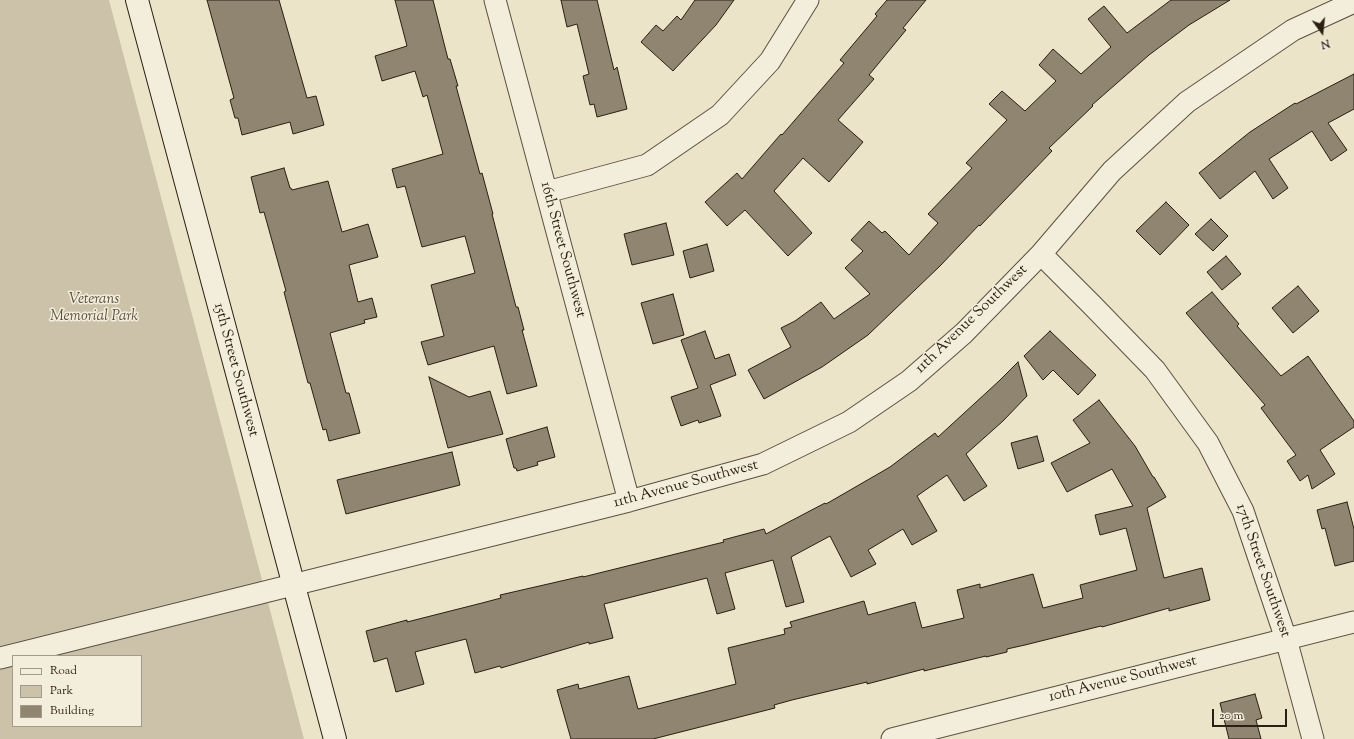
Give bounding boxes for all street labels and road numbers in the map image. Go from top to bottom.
street label: 16th Street Southwest [535,180,589,320]
street label: 11th Avenue Southwest [912,262,1032,378]
street label: 15th Street Southwest [208,301,262,439]
street label: 11th Avenue Southwest [612,457,760,513]
street label: 17th Street Southwest [1231,502,1293,640]
street label: 10th Avenue Southwest [1047,653,1199,707]

